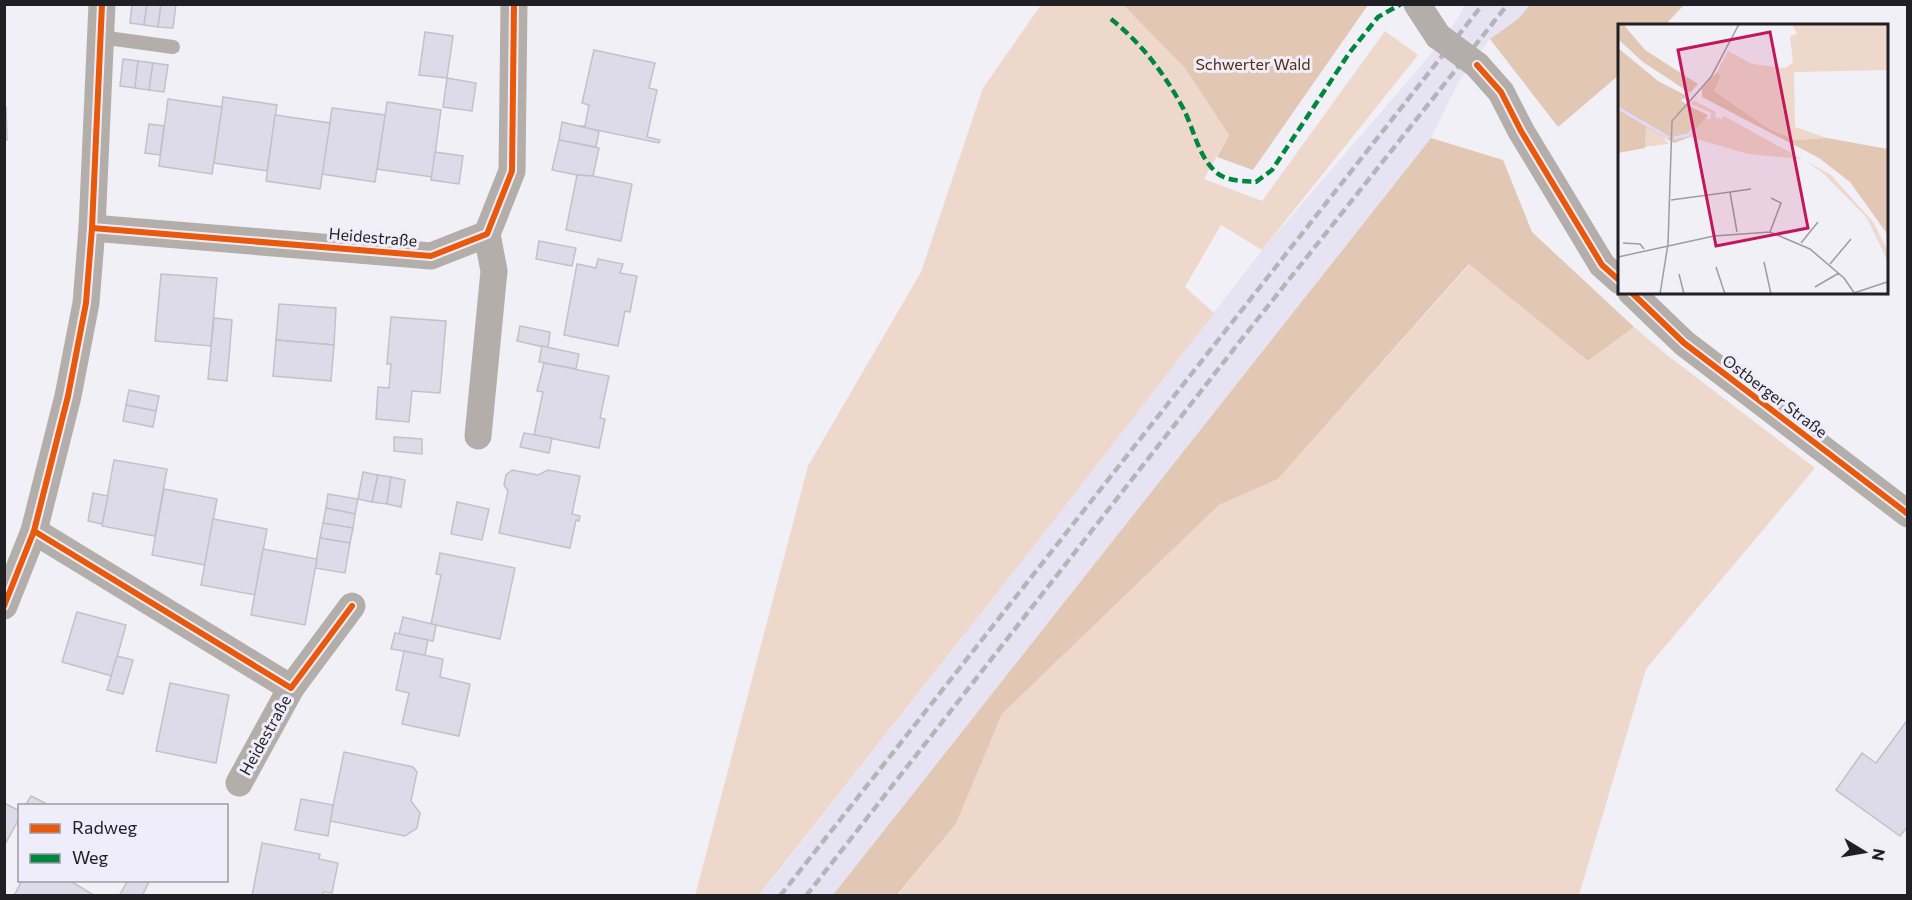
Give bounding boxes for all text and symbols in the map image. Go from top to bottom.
inset map [1618,24,1888,294]
park label: Schwerter Wald [1195,54,1311,73]
street label: Heidestraße [328,223,418,250]
street label: Ostberger Straße [1719,350,1831,441]
street label: Heidestraße [235,691,294,778]
legend [18,804,228,882]
text: Radweg [72,816,137,838]
north arrow [1834,822,1894,882]
text: Weg [72,846,109,868]
text: N [1869,847,1890,863]

